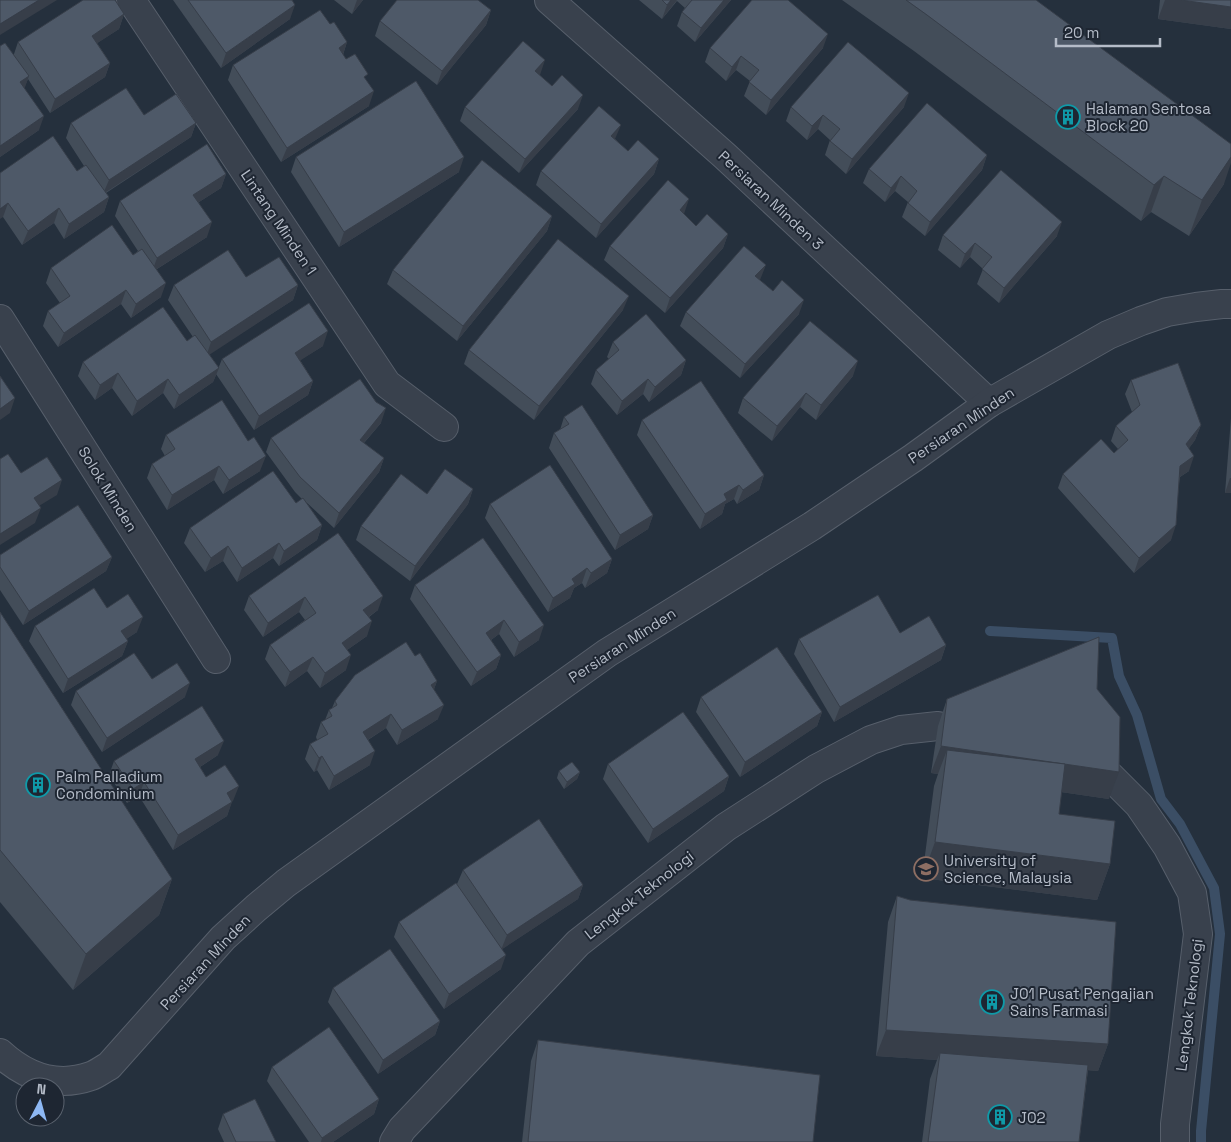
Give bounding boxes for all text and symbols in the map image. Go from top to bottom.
scale bar [1056,15,1160,47]
text: 20 m [1064,23,1099,42]
place label: Halaman Sentosa Block 20 [1086,99,1211,135]
building icon: Halaman Sentosa Block 20 [1055,104,1081,130]
street label: Persiaran Minden 3 [714,146,828,254]
street label: Lintang Minden 1 [237,166,321,278]
street label: Persiaran Minden [904,382,1018,468]
street label: Solok Minden [74,443,142,535]
street label: Persiaran Minden [565,603,679,687]
place label: Palm Palladium Condominium [56,767,163,803]
building icon: Palm Palladium Condominium [25,772,51,798]
street label: Lengkok Teknologi [581,846,697,944]
place label: University of Science, Malaysia [944,851,1072,887]
school or university icon: University of Science, Malaysia [913,856,939,882]
street label: Persiaran Minden [156,910,254,1014]
street label: Lengkok Teknologi [1171,938,1207,1072]
place label: J01 Pusat Pengajian Sains Farmasi [1010,984,1154,1020]
building icon: J01 Pusat Pengajian Sains Farmasi [979,989,1005,1015]
north arrow [15,1077,65,1127]
text: N [36,1080,47,1099]
building icon: J02 [987,1104,1013,1130]
place label: J02 [1018,1108,1046,1127]

